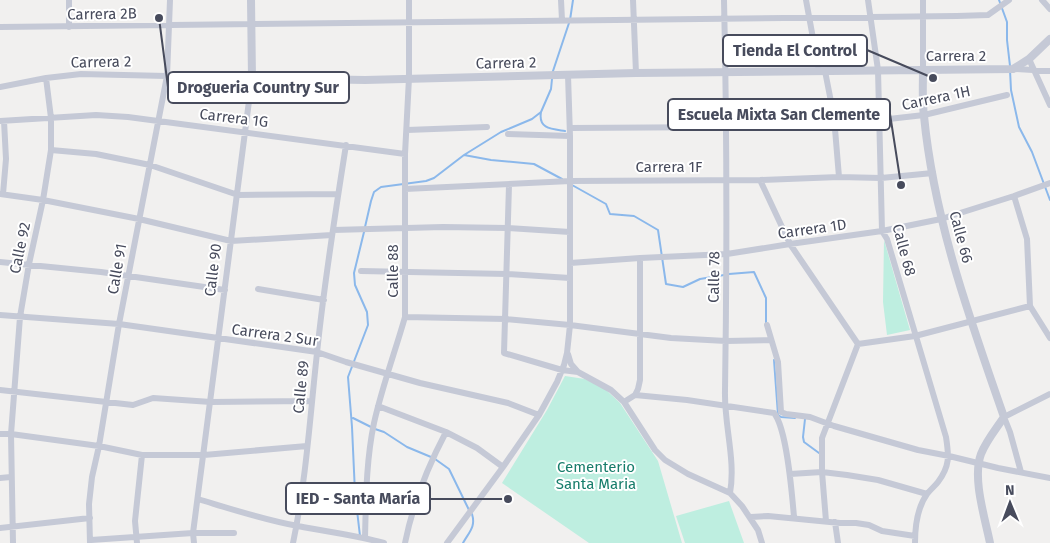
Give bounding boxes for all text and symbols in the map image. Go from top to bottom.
street label: Carrera 2B [67,4,137,24]
callout: Tienda El Control [723,35,867,66]
text: Tienda El Control [733,41,857,60]
street label: Carrera 2 [926,47,986,65]
street label: Carrera 2 [71,52,131,72]
street label: Carrera 2 [476,53,536,73]
callout: Drogueria Country Sur [168,72,349,103]
text: Drogueria Country Sur [177,78,339,97]
street label: Carrera 1H [900,82,972,114]
callout: Escuela Mixta San Clemente [668,99,890,130]
street label: Carrera 1G [199,105,269,131]
text: Escuela Mixta San Clemente [678,105,880,124]
street label: Carrera 1F [636,158,702,176]
street label: Calle 66 [945,209,977,265]
street label: Carrera 1D [776,215,848,243]
street label: Calle 92 [6,221,34,275]
street label: Calle 68 [888,222,920,278]
street label: Calle 91 [104,242,130,296]
street label: Calle 90 [201,242,225,298]
street label: Calle 88 [384,244,402,298]
street label: Calle 78 [705,251,723,303]
street label: Carrera 2 Sur [231,320,320,350]
street label: Calle 89 [289,360,313,414]
park label: Cementerio Santa Maria [556,458,636,493]
north arrow [985,478,1035,528]
text: N [1005,482,1015,499]
callout: IED - Santa María [286,483,430,514]
text: IED - Santa María [296,489,420,508]

